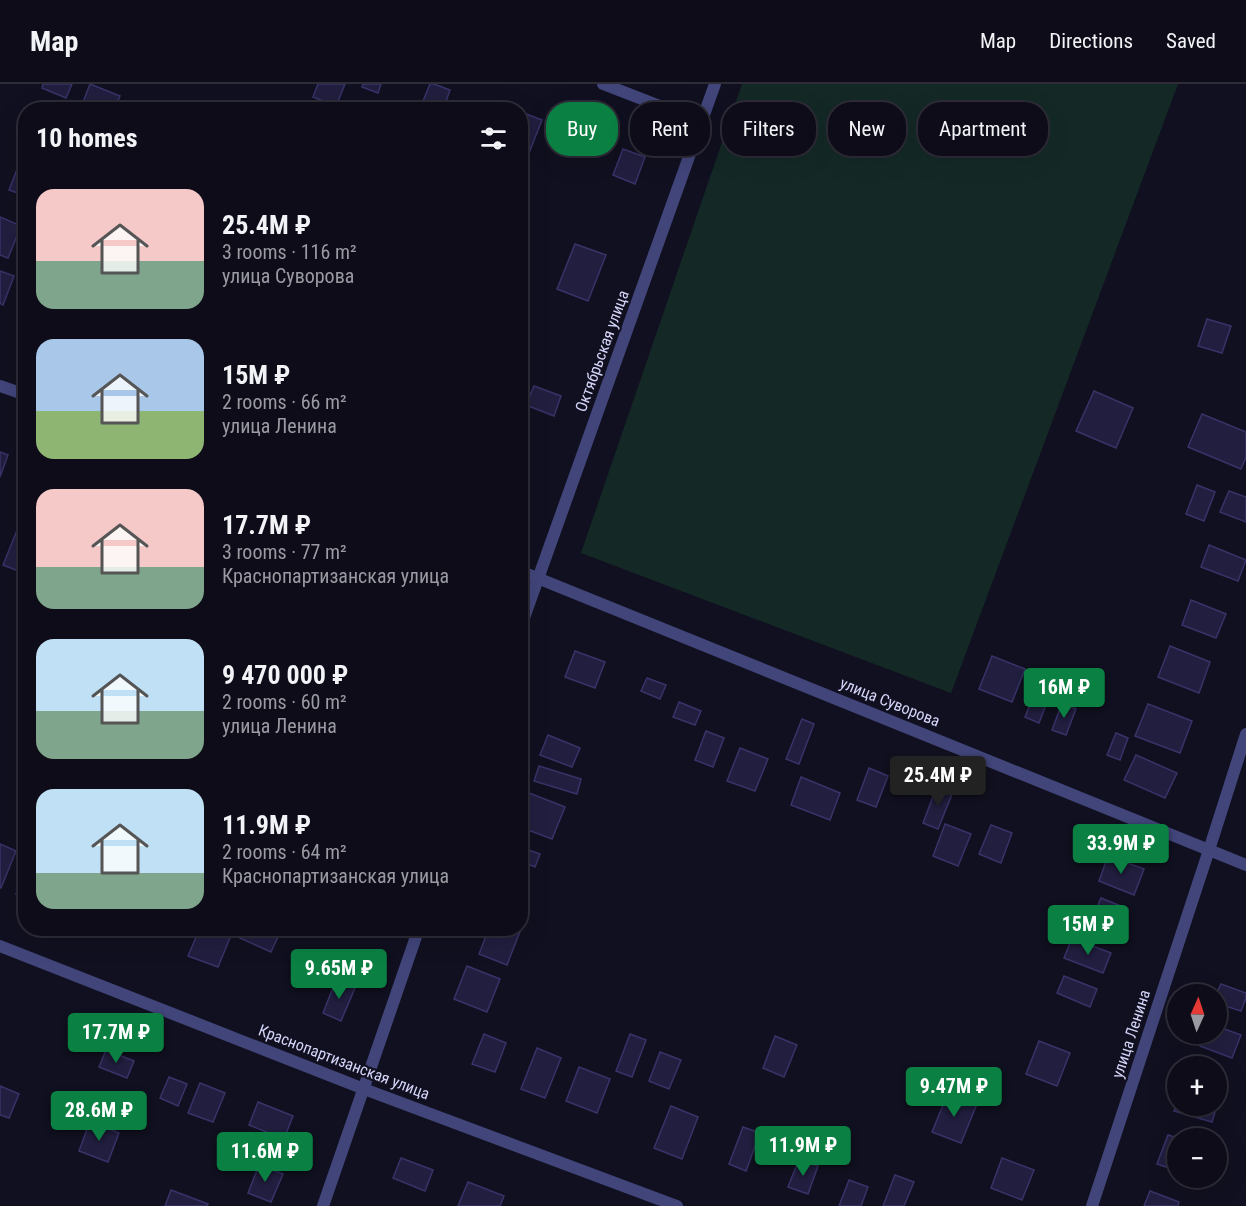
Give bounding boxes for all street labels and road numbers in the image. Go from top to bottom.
street label: Октябрьская улица [571,288,633,414]
street label: улица Суворова [837,673,943,731]
street label: улица Ленина [1108,987,1154,1081]
street label: Краснопартизанская улица [256,1021,432,1103]

